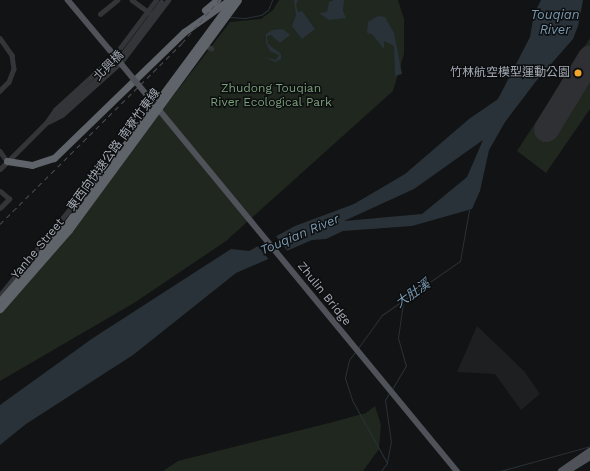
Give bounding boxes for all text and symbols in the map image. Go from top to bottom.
water label: Touqian River [530,8,580,39]
street label: 北興橋 [91,48,127,84]
place label: 竹林航空模型運動公園 [450,66,570,80]
marker: 竹林航空模型運動公園 [573,68,583,78]
park label: Zhudong Touqian River Ecological Park [210,82,332,110]
street label: 東西向快速公路 南寮竹東線 [65,86,163,214]
water label: Touqian River [258,211,342,259]
street label: Yanhe Street [9,216,67,282]
street label: Zhulin Bridge [294,259,354,329]
water label: 大肚溪 [393,276,433,312]

